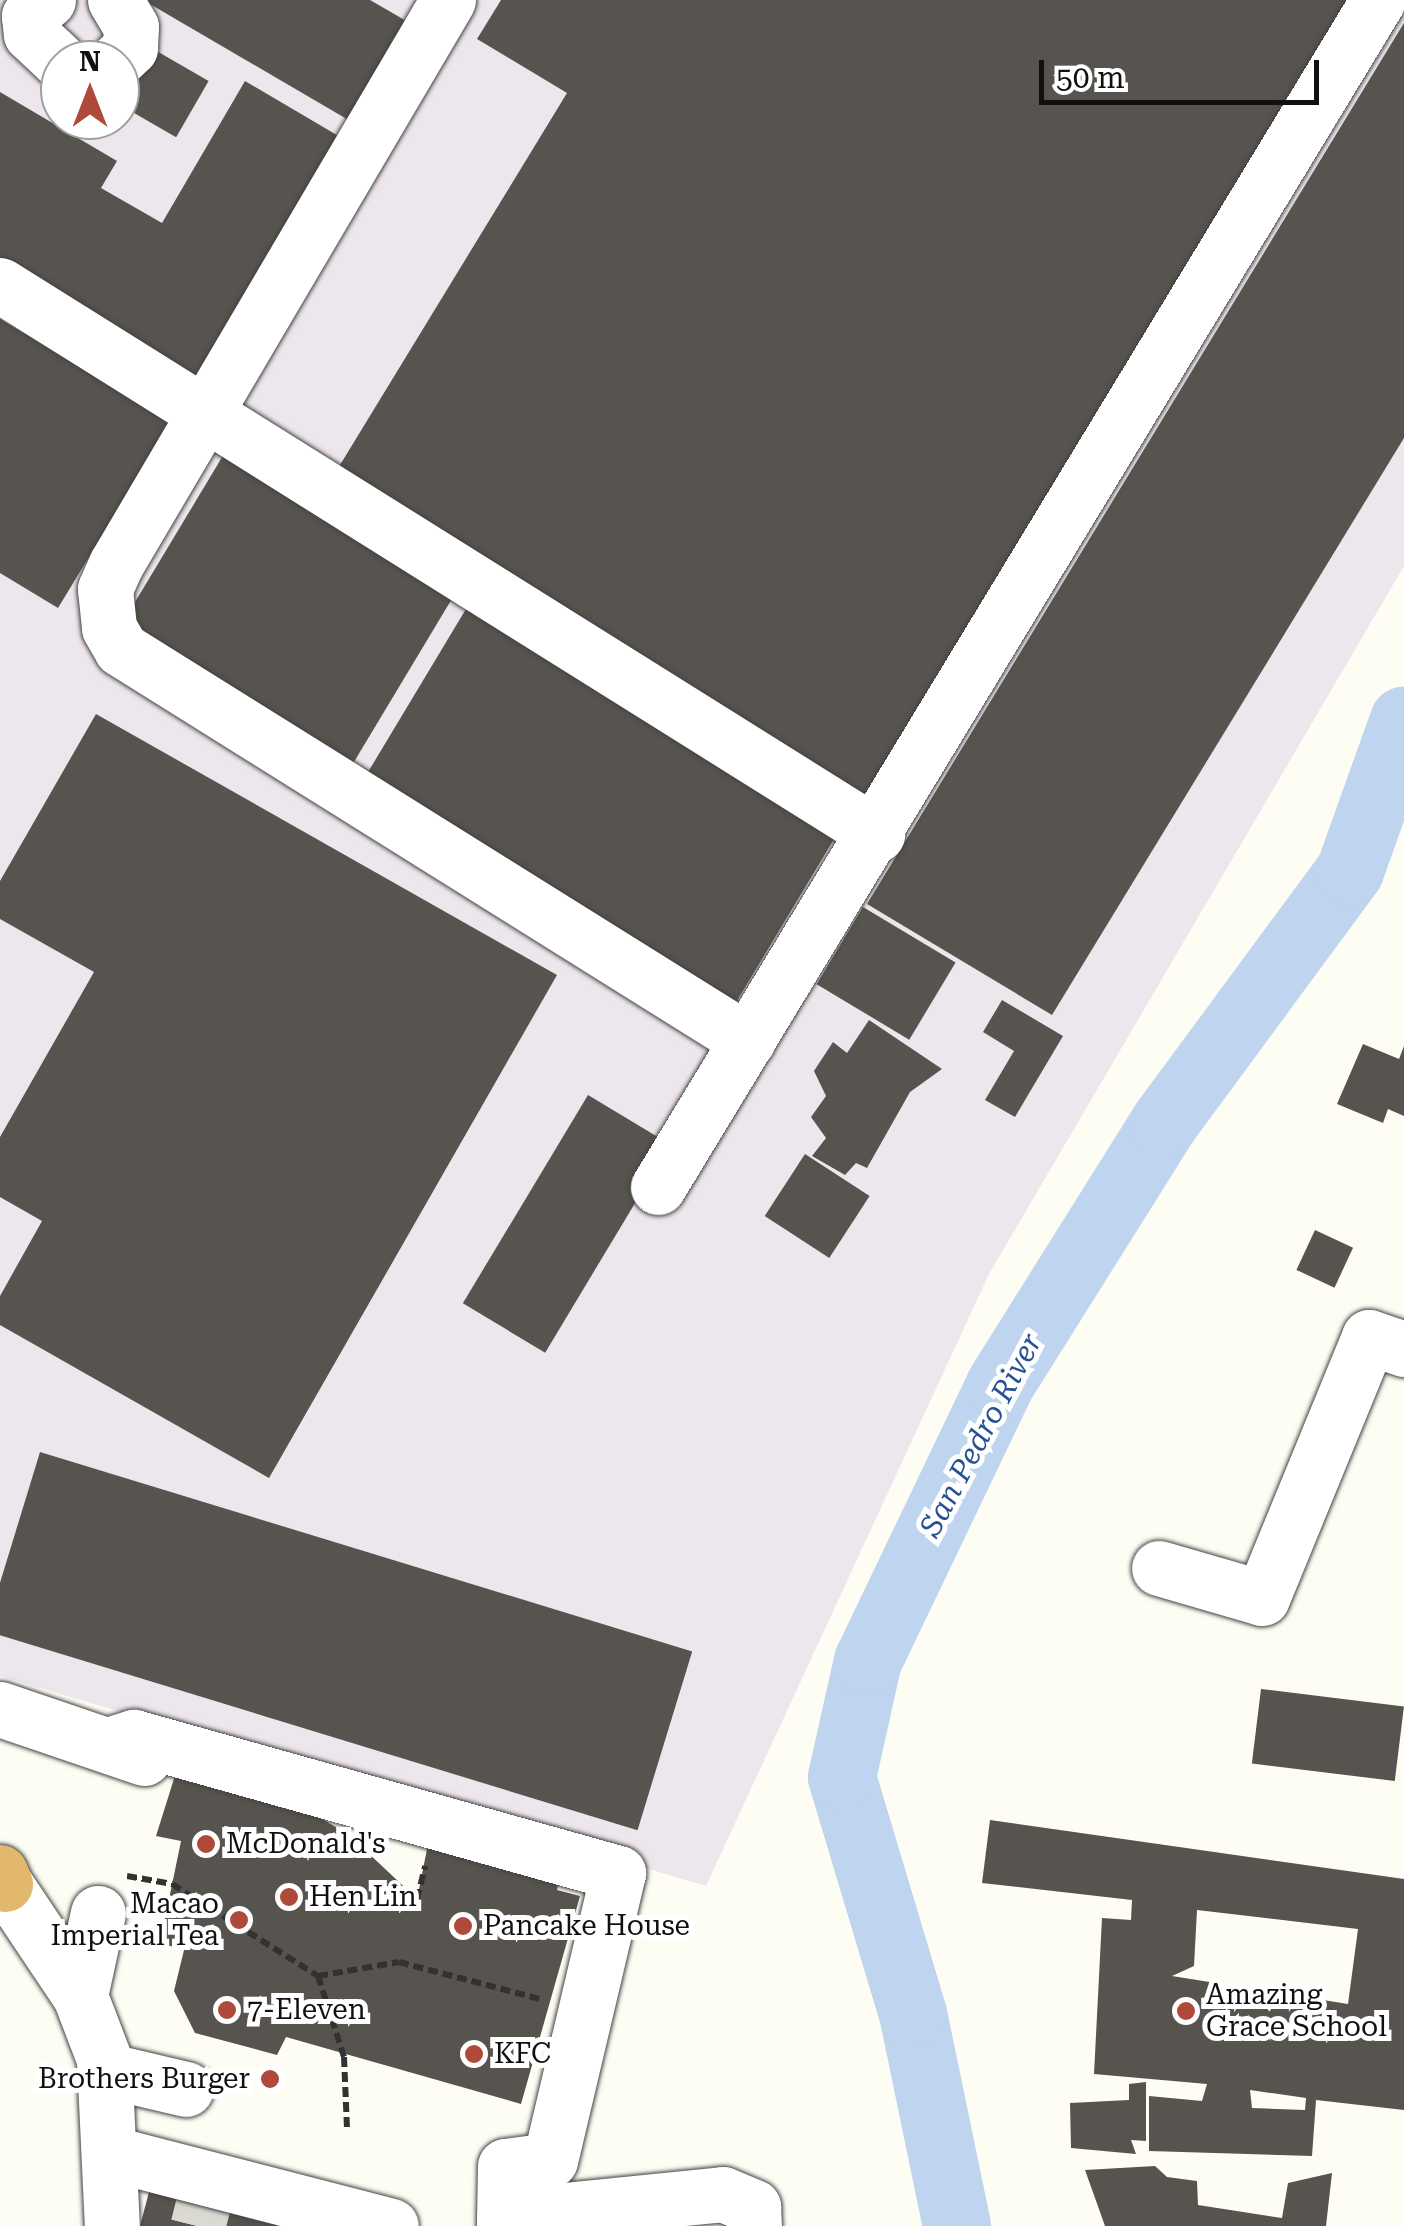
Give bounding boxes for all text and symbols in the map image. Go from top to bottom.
north arrow [40,40,140,140]
scale bar [1044,40,1324,102]
text: N [79,45,101,78]
text: 50 m [1056,60,1125,95]
water label: San Pedro River [912,1327,1050,1543]
place label: McDonald's [226,1827,386,1861]
marker: McDonald's [195,1833,217,1855]
place label: Hen Lin [309,1880,417,1914]
marker: Hen Lin [278,1886,300,1908]
place label: Macao Imperial Tea [51,1887,219,1953]
marker: Macao Imperial Tea [228,1909,250,1931]
place label: Pancake House [483,1909,690,1943]
marker: Pancake House [452,1915,474,1937]
place label: Amazing Grace School [1206,1978,1387,2044]
place label: 7-Eleven [247,1993,366,2027]
marker: 7-Eleven [216,1999,238,2021]
marker: Amazing Grace School [1175,2000,1197,2022]
place label: KFC [494,2037,551,2071]
marker: KFC [463,2043,485,2065]
place label: Brothers Burger [38,2062,250,2096]
marker: Brothers Burger [259,2068,281,2090]

